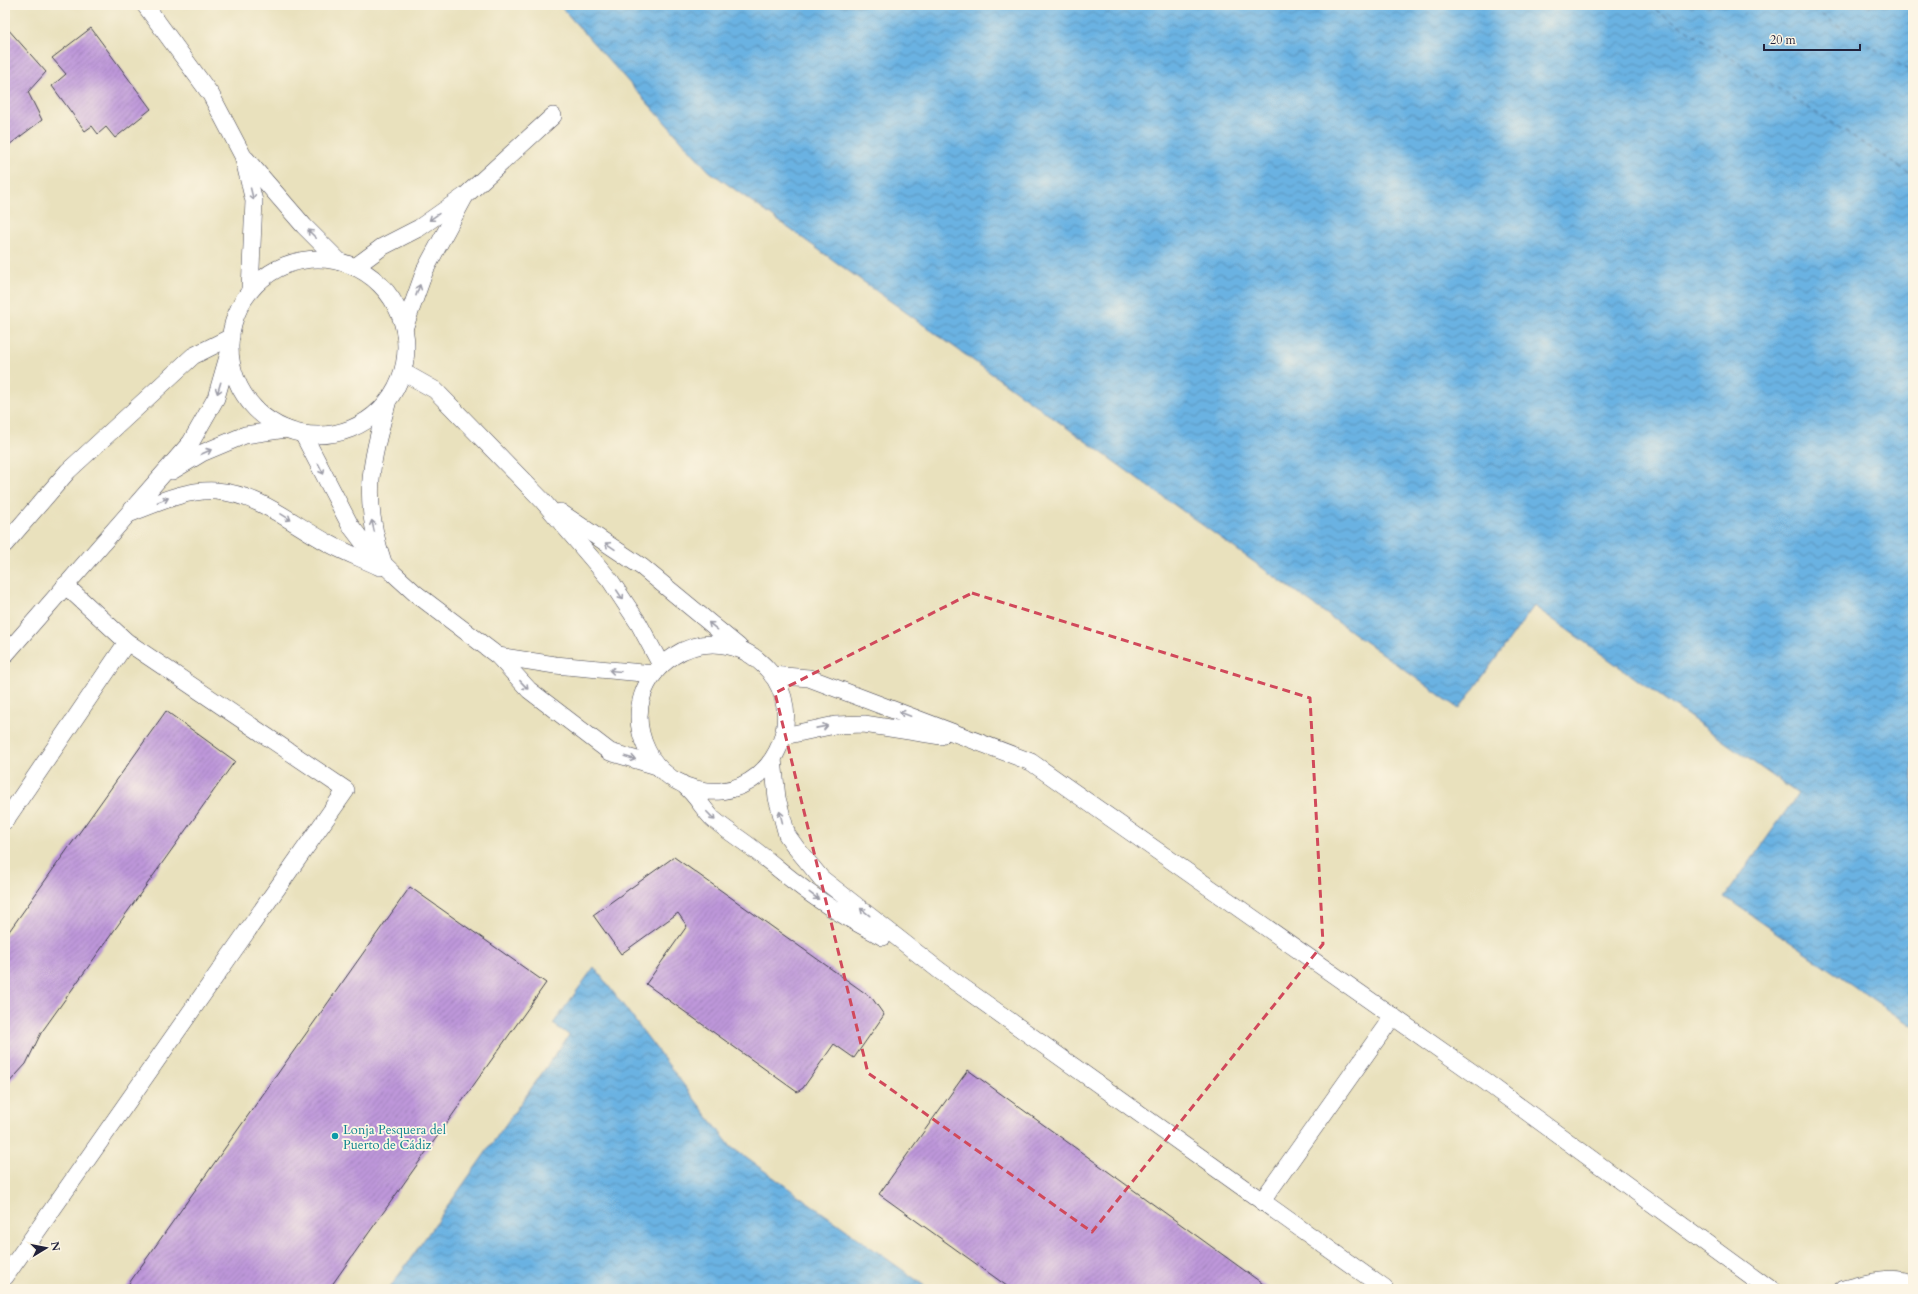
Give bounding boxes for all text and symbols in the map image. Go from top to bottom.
scale bar [1764,26,1860,52]
text: 20 m [1770,32,1797,48]
one-way arrow [249,187,257,200]
one-way arrow [429,213,440,221]
one-way arrow [307,229,317,239]
one-way arrow [414,284,422,296]
one-way arrow [215,382,222,395]
one-way arrow [199,447,211,455]
one-way arrow [318,463,326,475]
one-way arrow [157,496,169,504]
one-way arrow [281,513,292,521]
one-way arrow [369,520,376,533]
one-way arrow [605,542,616,550]
one-way arrow [616,589,624,600]
one-way arrow [708,621,718,630]
one-way arrow [609,667,622,675]
one-way arrow [520,680,529,690]
one-way arrow [900,709,912,717]
one-way arrow [815,723,828,731]
one-way arrow [623,755,636,762]
one-way arrow [777,810,784,823]
one-way arrow [706,811,716,821]
one-way arrow [808,891,819,900]
one-way arrow [860,908,871,917]
place label: Lonja Pesquera del Puerto de Cádiz [343,1121,447,1154]
marker: Lonja Pesquera del Puerto de Cádiz [330,1131,340,1141]
north arrow [26,1228,66,1268]
text: N [47,1240,64,1253]

